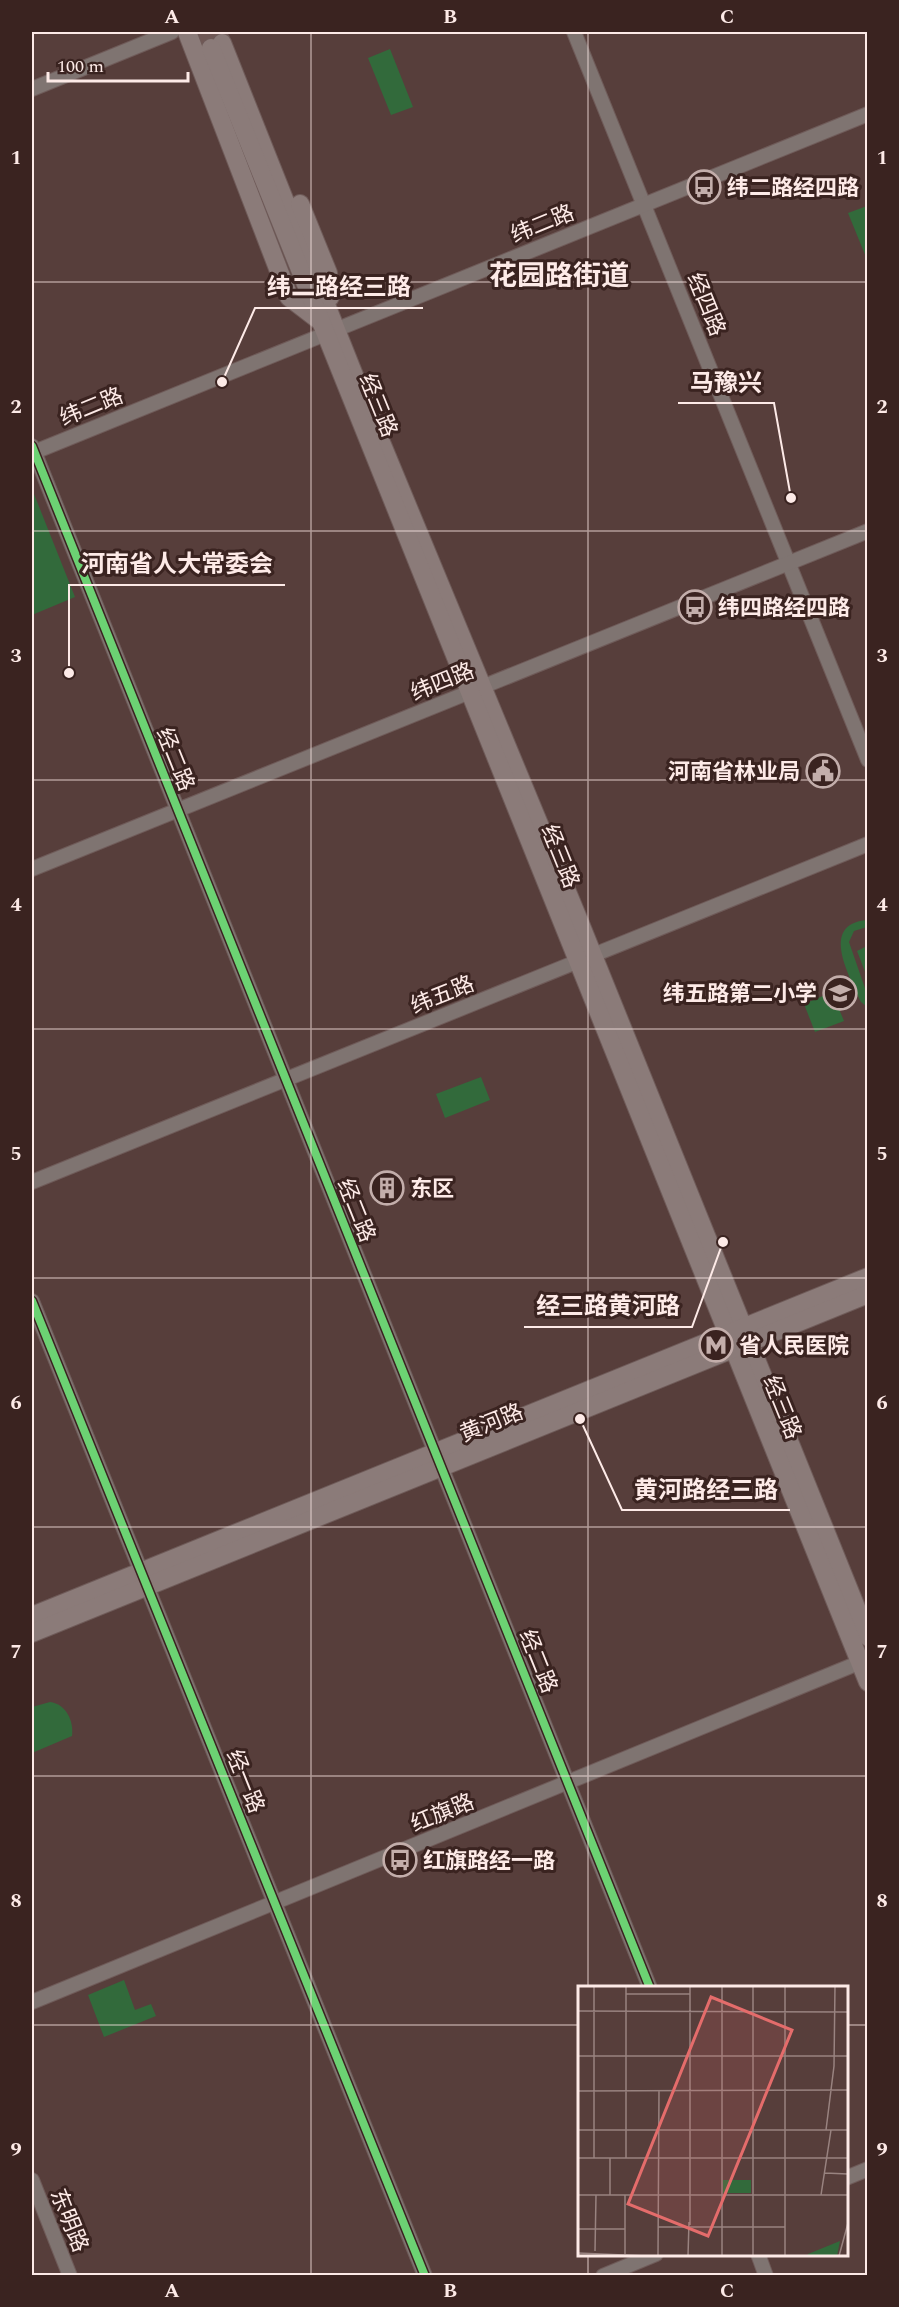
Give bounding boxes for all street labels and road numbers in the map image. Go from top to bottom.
street label: 纬二路 [506,197,579,252]
street label: 经四路 [678,268,733,341]
street label: 经三路 [350,369,405,442]
street label: 纬二路 [55,380,128,435]
street label: 纬四路 [406,655,479,710]
street label: 经二路 [147,723,202,796]
street label: 经三路 [532,820,587,893]
street label: 纬五路 [406,968,479,1023]
street label: 经二路 [328,1174,383,1247]
street label: 经三路 [754,1371,809,1444]
street label: 黄河路 [455,1396,528,1451]
street label: 经二路 [510,1625,565,1698]
street label: 经一路 [217,1745,272,1818]
street label: 红旗路 [406,1786,479,1841]
street label: 东明路 [41,2184,96,2257]

